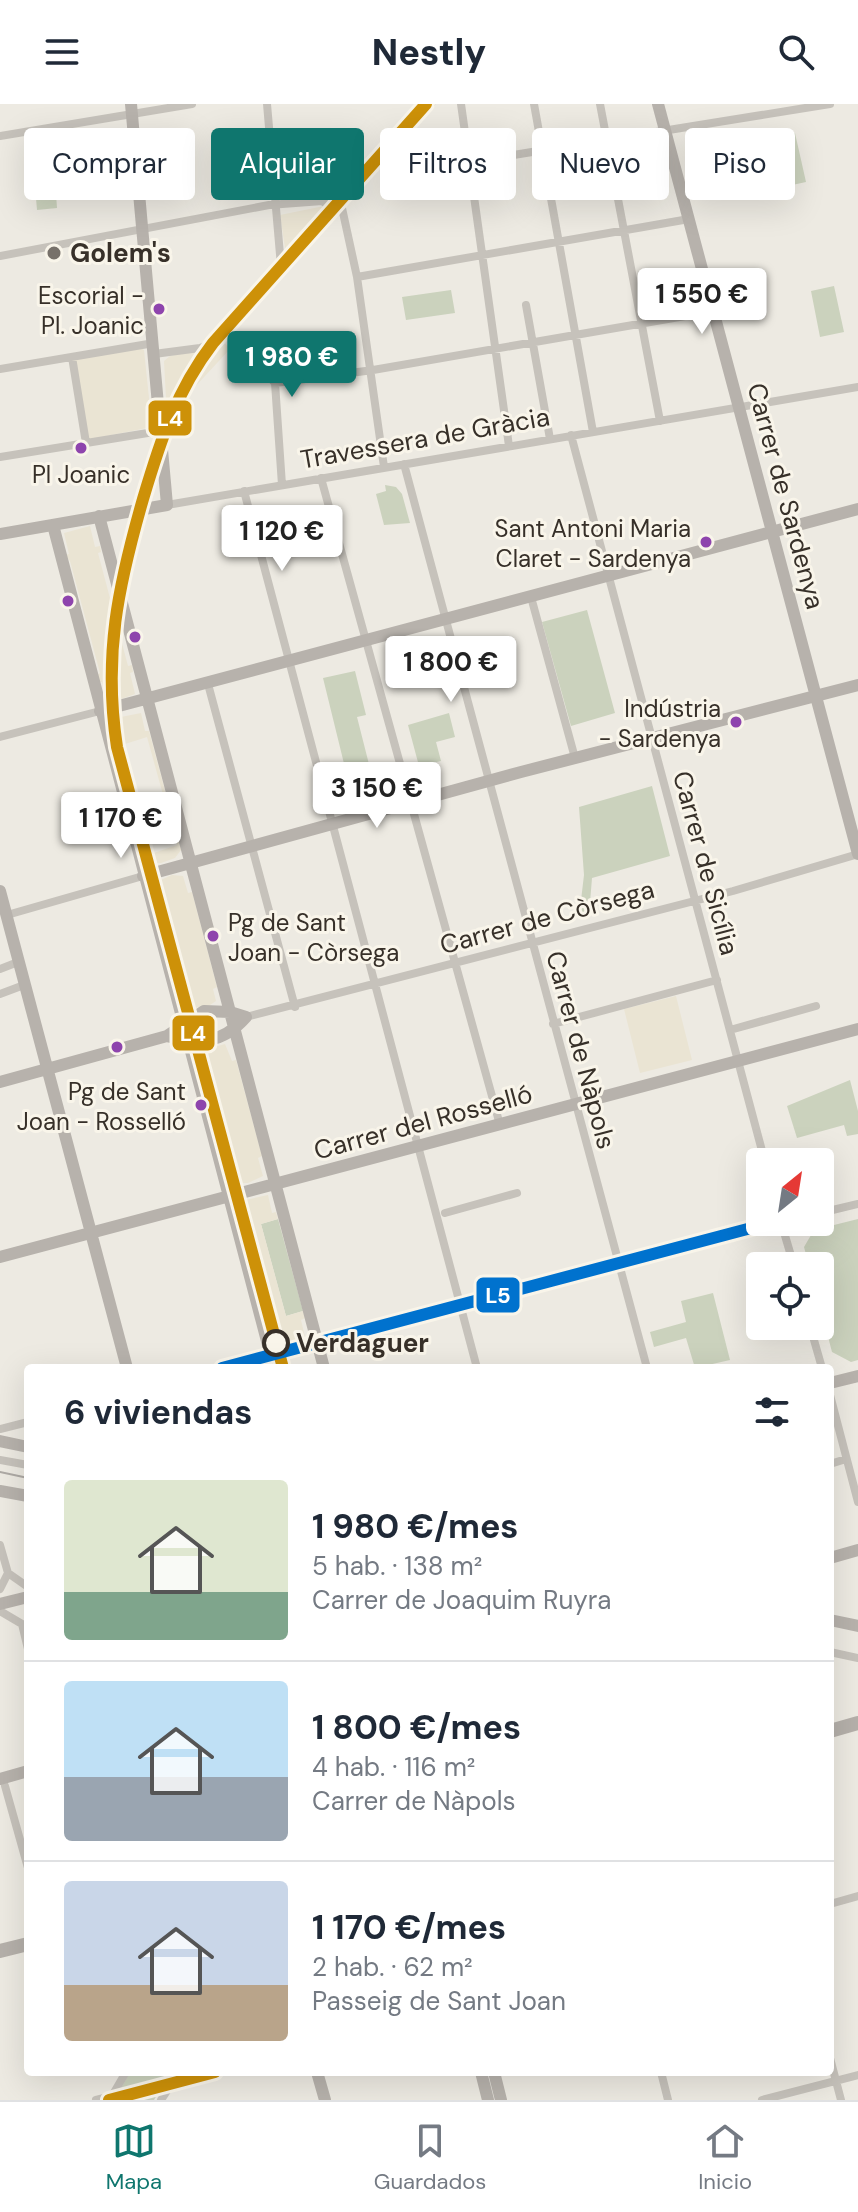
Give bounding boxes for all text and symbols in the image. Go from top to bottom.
text: Nestly [372,29,486,76]
icon: menu [40,30,84,74]
icon: search [774,30,818,74]
chip: Comprar [24,128,195,200]
chip: Alquilar [211,128,364,200]
chip: Filtros [380,128,516,200]
chip: Nuevo [532,128,669,200]
chip: Piso [685,128,795,200]
place label: Golem's [70,236,171,270]
marker: Golem's [45,244,63,262]
pin: 1 550 € [628,268,776,336]
text: 1 550 € [656,277,748,311]
place label: Escorial - Pl. Joanic [38,280,144,341]
marker: Escorial - Pl. Joanic [151,301,167,317]
pin: 1 980 € [218,331,366,399]
text: 1 980 € [245,340,339,374]
street label: Carrer de Sardenya [739,379,833,613]
line badge: L4 [147,399,193,437]
street label: Travessera de Gràcia [298,399,552,477]
text: L4 [157,404,183,433]
marker: Pl Joanic [73,440,89,456]
place label: Pl Joanic [32,459,130,490]
pin: 1 120 € [208,505,356,573]
place label: Sant Antoni Maria Claret - Sardenya [495,513,691,574]
text: 1 120 € [240,514,324,548]
marker: Sant Antoni Maria Claret - Sardenya [698,534,714,550]
unlabelled marker [60,593,76,609]
unlabelled marker [127,629,143,645]
pin: 1 800 € [377,636,525,704]
text: 1 800 € [403,645,499,679]
place label: Indústria - Sardenya [598,693,721,754]
marker: Indústria - Sardenya [728,714,744,730]
pin: 3 150 € [303,762,451,830]
street label: Carrer de Sicília [665,767,747,959]
text: 3 150 € [331,771,423,805]
pin: 1 170 € [47,792,195,860]
text: 1 170 € [79,801,163,835]
street label: Carrer de Còrsega [436,872,658,962]
place label: Pg de Sant Joan - Còrsega [228,907,399,968]
marker: Pg de Sant Joan - Còrsega [205,928,221,944]
street label: Carrer de Nàpols [538,947,624,1153]
line badge: L4 [171,1014,216,1052]
text: L4 [180,1019,206,1048]
unlabelled marker [109,1039,125,1055]
place label: Pg de Sant Joan - Rosselló [17,1076,186,1137]
street label: Carrer del Rosselló [310,1077,536,1167]
marker: Pg de Sant Joan - Rosselló [193,1097,209,1113]
north arrow [746,1148,834,1236]
map controls [746,1148,834,1340]
button: locate [746,1252,834,1340]
line badge: L5 [475,1276,521,1314]
text: L5 [485,1281,511,1310]
place label: Verdaguer [296,1326,429,1360]
marker: Verdaguer [263,1330,289,1356]
text: 6 viviendas [64,1390,252,1435]
icon: filters [750,1390,794,1434]
text: 1 980 €/mes [312,1504,518,1549]
icon: home [128,1512,224,1608]
text: 5 hab. · 138 m² [312,1549,482,1583]
text: Carrer de Joaquim Ruyra [312,1583,612,1617]
text: 1 800 €/mes [312,1705,521,1750]
icon: home [128,1713,224,1809]
text: 4 hab. · 116 m² [312,1750,475,1784]
text: Carrer de Nàpols [312,1784,515,1818]
text: 1 170 €/mes [312,1905,506,1950]
icon: home [128,1913,224,2009]
text: 2 hab. · 62 m² [312,1950,473,1984]
text: Passeig de Sant Joan [312,1984,566,2018]
tab: Mapa [106,2119,162,2196]
tab: Guardados [374,2119,486,2196]
tab: Inicio [698,2119,752,2196]

